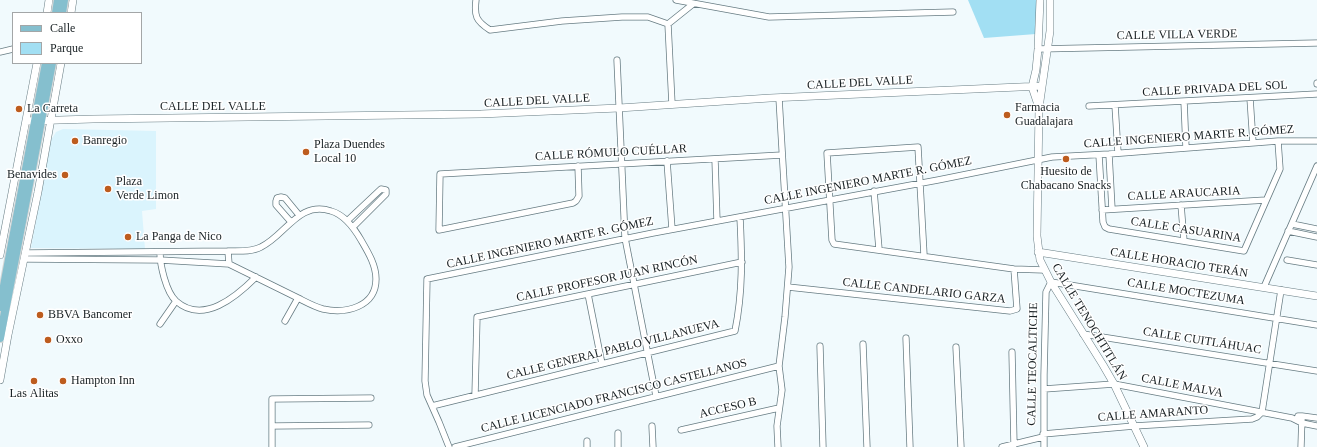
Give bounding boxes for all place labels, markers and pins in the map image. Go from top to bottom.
place label: Farmacia Guadalajara [1015,101,1073,129]
place label: La Carreta [27,102,78,116]
marker: La Carreta [14,104,24,114]
marker: Farmacia Guadalajara [1002,110,1012,120]
place label: Banregio [83,134,127,148]
marker: Banregio [70,136,80,146]
place label: Plaza Duendes Local 10 [314,138,385,166]
marker: Plaza Duendes Local 10 [301,147,311,157]
marker: Huesito de Chabacano Snacks [1061,154,1071,164]
place label: Huesito de Chabacano Snacks [1021,165,1111,193]
place label: Benavides [7,168,57,182]
marker: Benavides [60,170,70,180]
place label: Plaza Verde Limon [116,175,179,203]
marker: Plaza Verde Limon [103,184,113,194]
place label: La Panga de Nico [136,230,222,244]
marker: La Panga de Nico [123,232,133,242]
place label: BBVA Bancomer [48,308,132,322]
marker: BBVA Bancomer [35,310,45,320]
place label: Oxxo [56,333,83,347]
marker: Oxxo [43,335,53,345]
place label: Hampton Inn [71,374,135,388]
marker: Las Alitas [29,376,39,386]
marker: Hampton Inn [58,376,68,386]
place label: Las Alitas [10,387,58,401]

